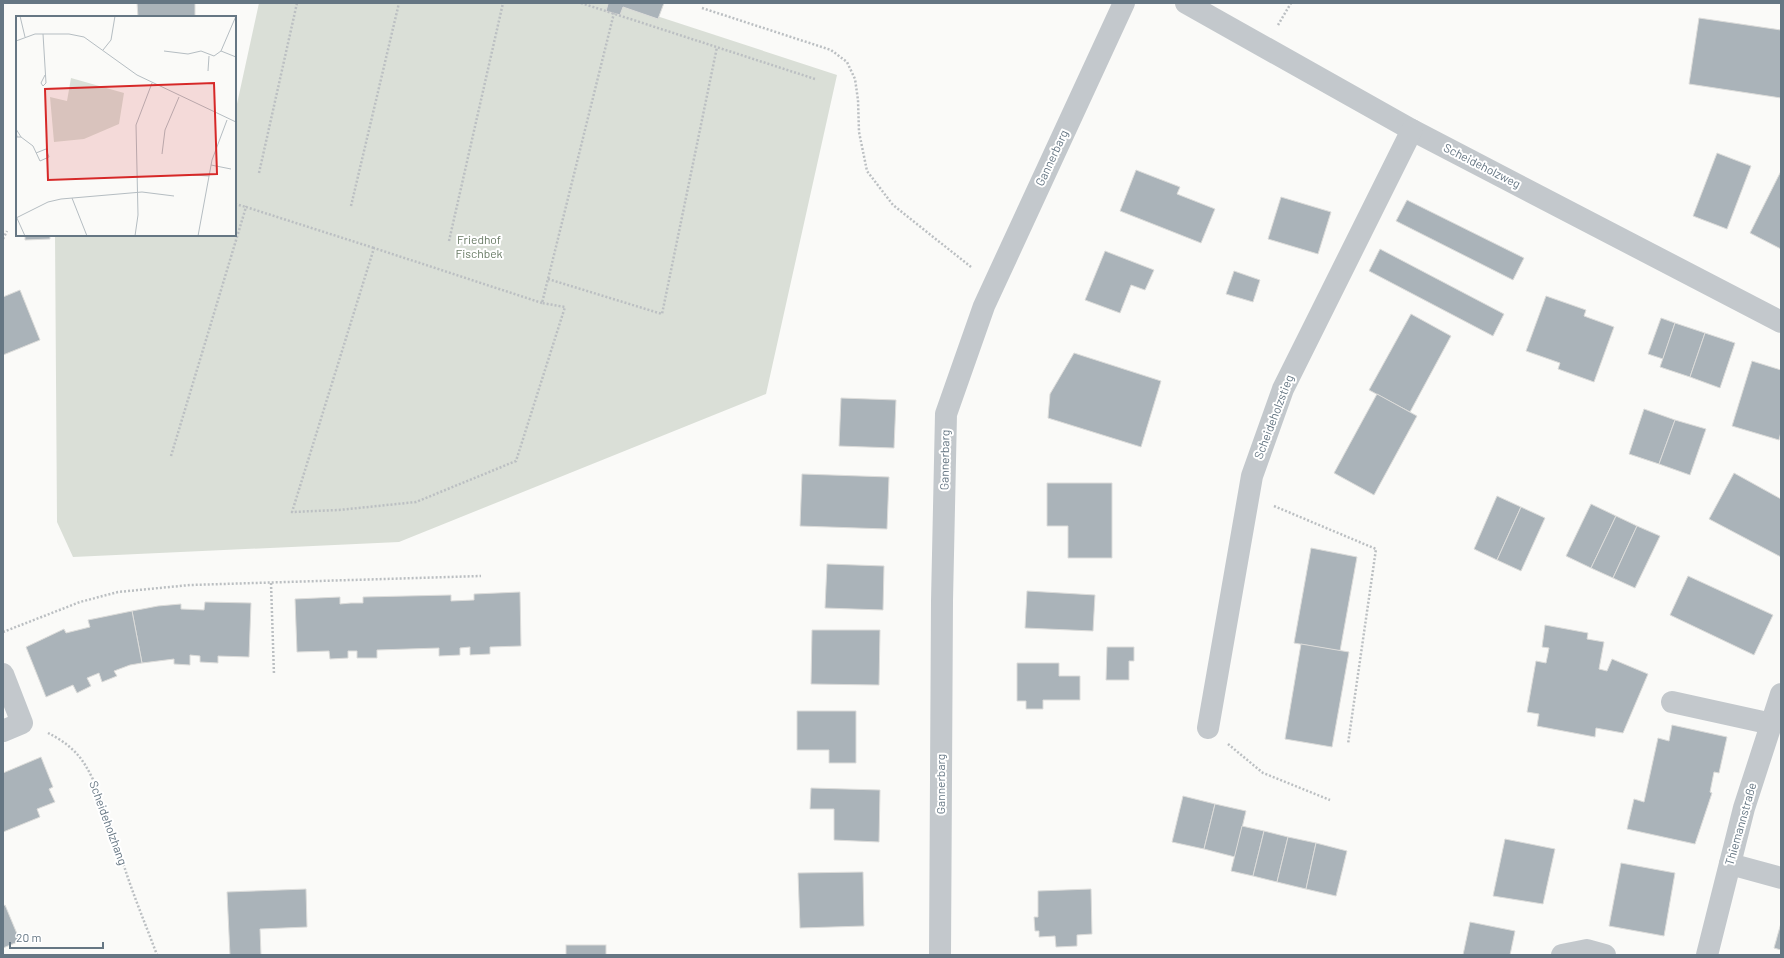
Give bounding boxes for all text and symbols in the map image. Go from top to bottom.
inset map [16,16,236,236]
street label: Gannerbarg [1032,127,1070,188]
street label: Scheideholzweg [1442,140,1523,190]
park label: Friedhof Fischbek [455,232,503,260]
street label: Scheideholzstieg [1251,373,1296,461]
street label: Gannerbarg [936,430,952,490]
street label: Gannerbarg [933,754,947,814]
street label: Scheideholzhang [87,779,131,867]
street label: Thiemannstraße [1722,781,1759,867]
scale bar [10,924,103,950]
text: 20 m [16,930,42,944]

